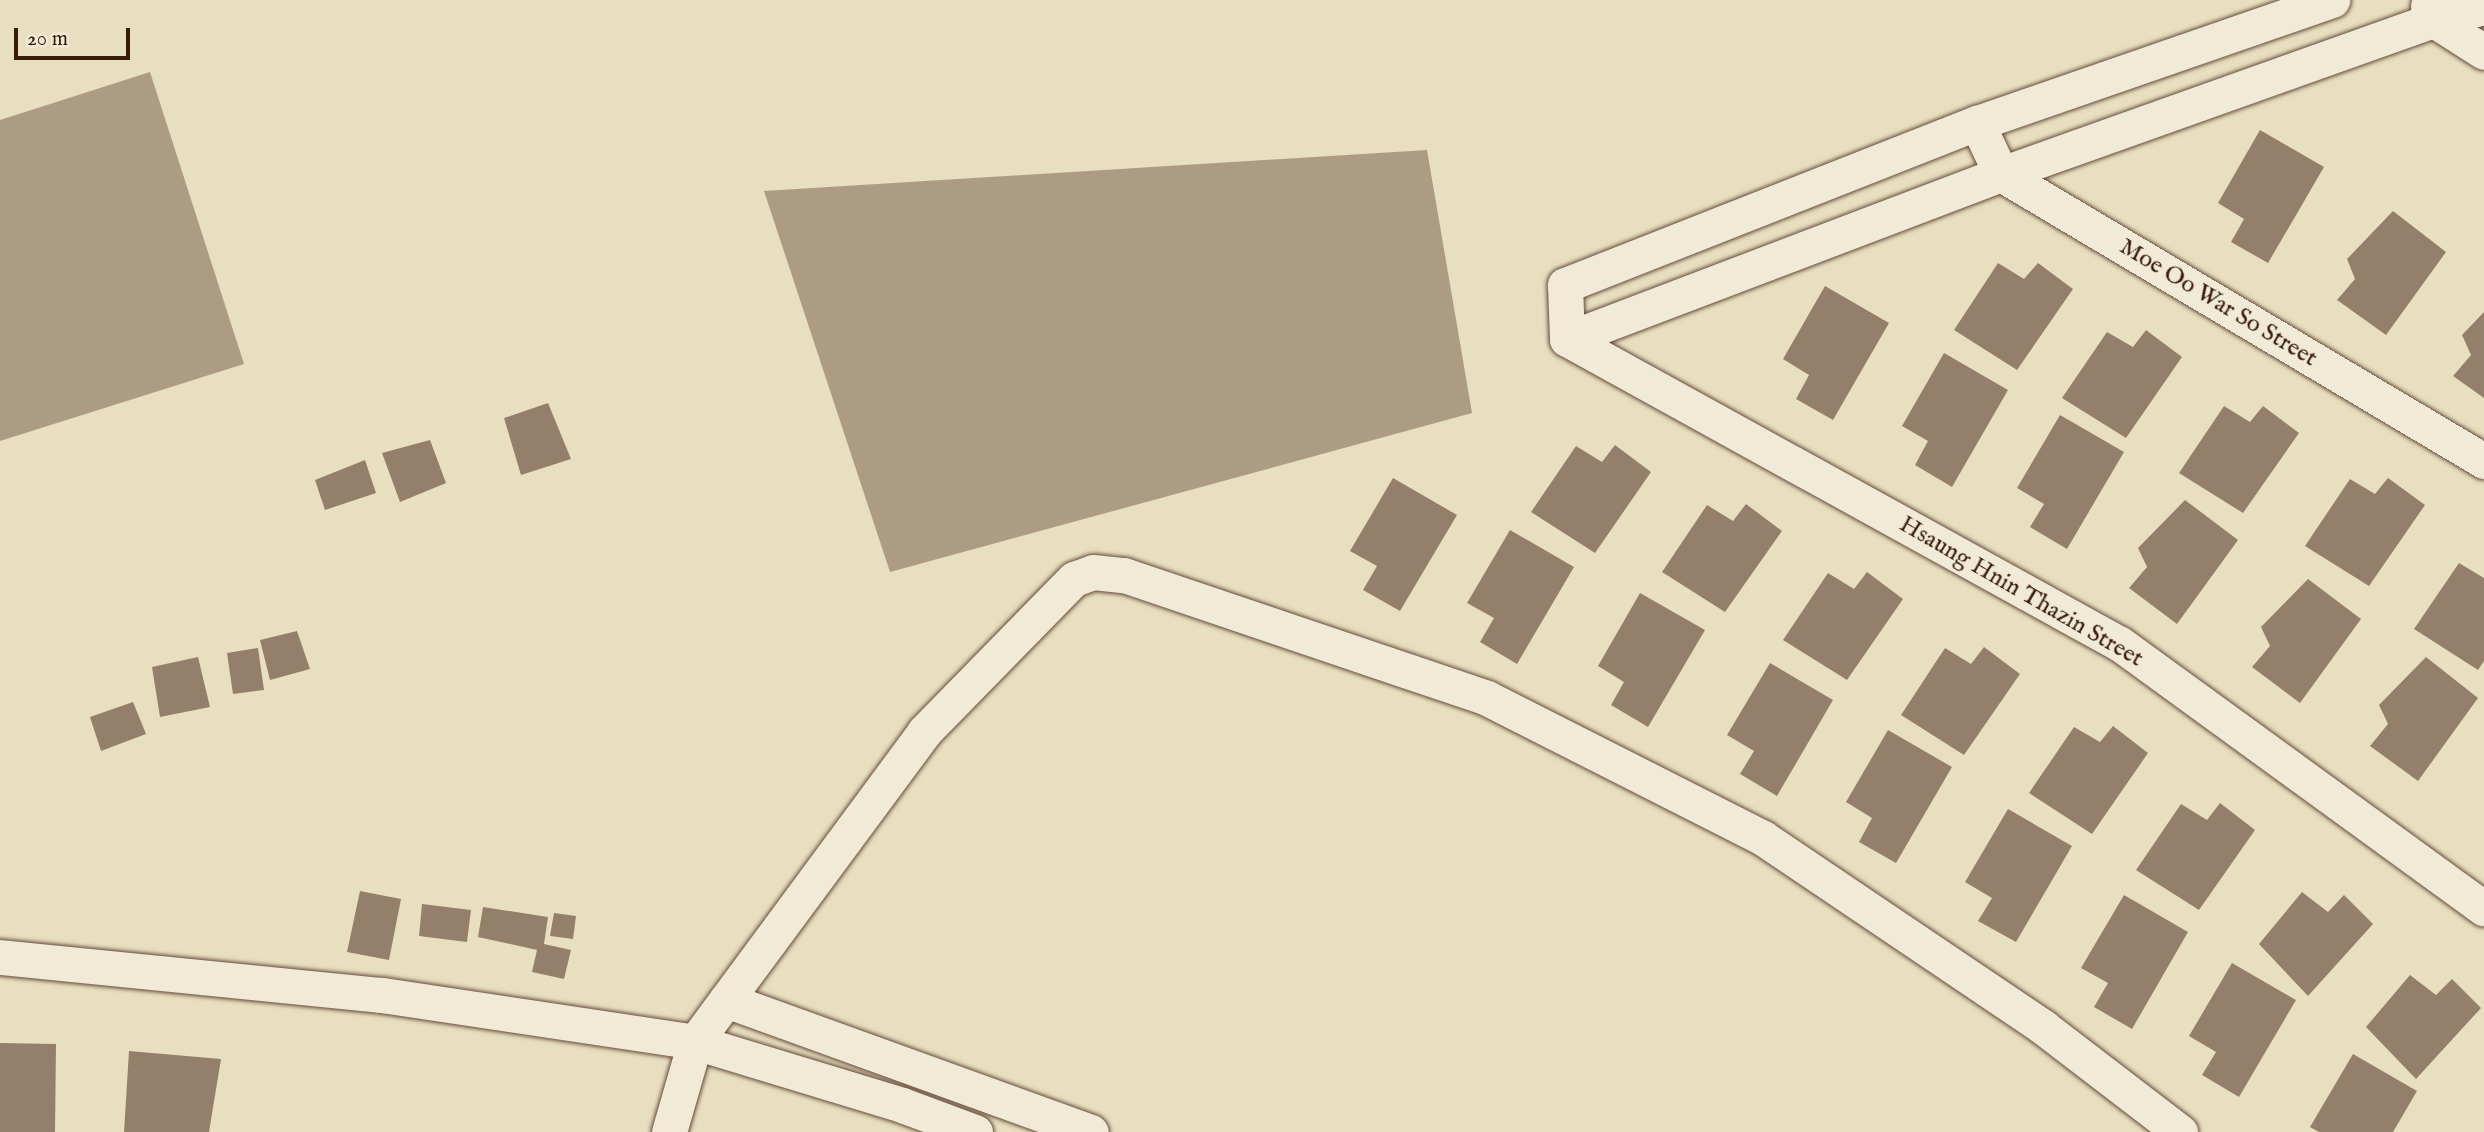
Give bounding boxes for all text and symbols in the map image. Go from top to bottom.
scale bar [18,14,133,58]
text: 20 m [27,26,68,53]
street label: Moe Oo War So Street [2114,233,2322,373]
street label: Hsaung Hnin Thazin Street [1894,510,2148,674]

